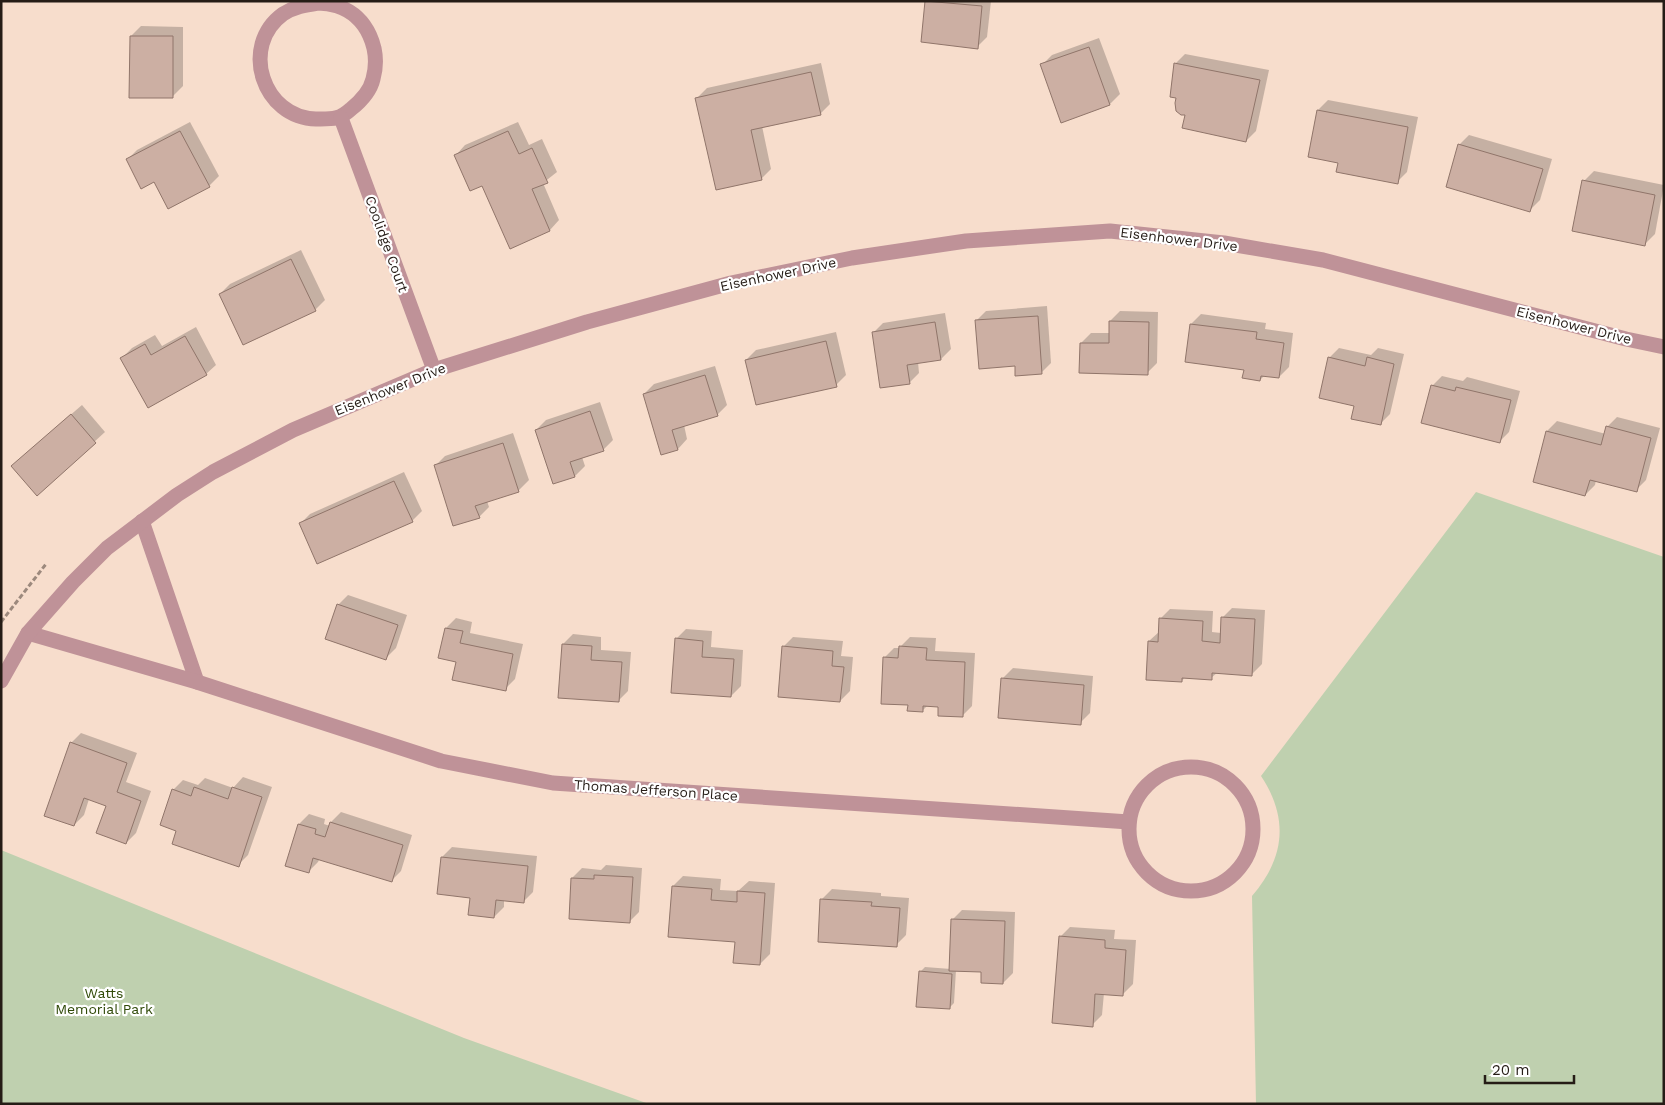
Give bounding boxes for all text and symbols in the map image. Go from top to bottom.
street label: Coolidge Court [362,194,412,294]
street label: Eisenhower Drive [1119,224,1239,254]
street label: Eisenhower Drive [719,254,837,294]
street label: Eisenhower Drive [1515,303,1633,347]
street label: Eisenhower Drive [332,359,448,419]
street label: Thomas Jefferson Place [573,776,739,804]
park label: Watts Memorial Park [55,985,153,1017]
scale bar [1485,1052,1574,1084]
text: 20 m [1492,1061,1530,1079]

